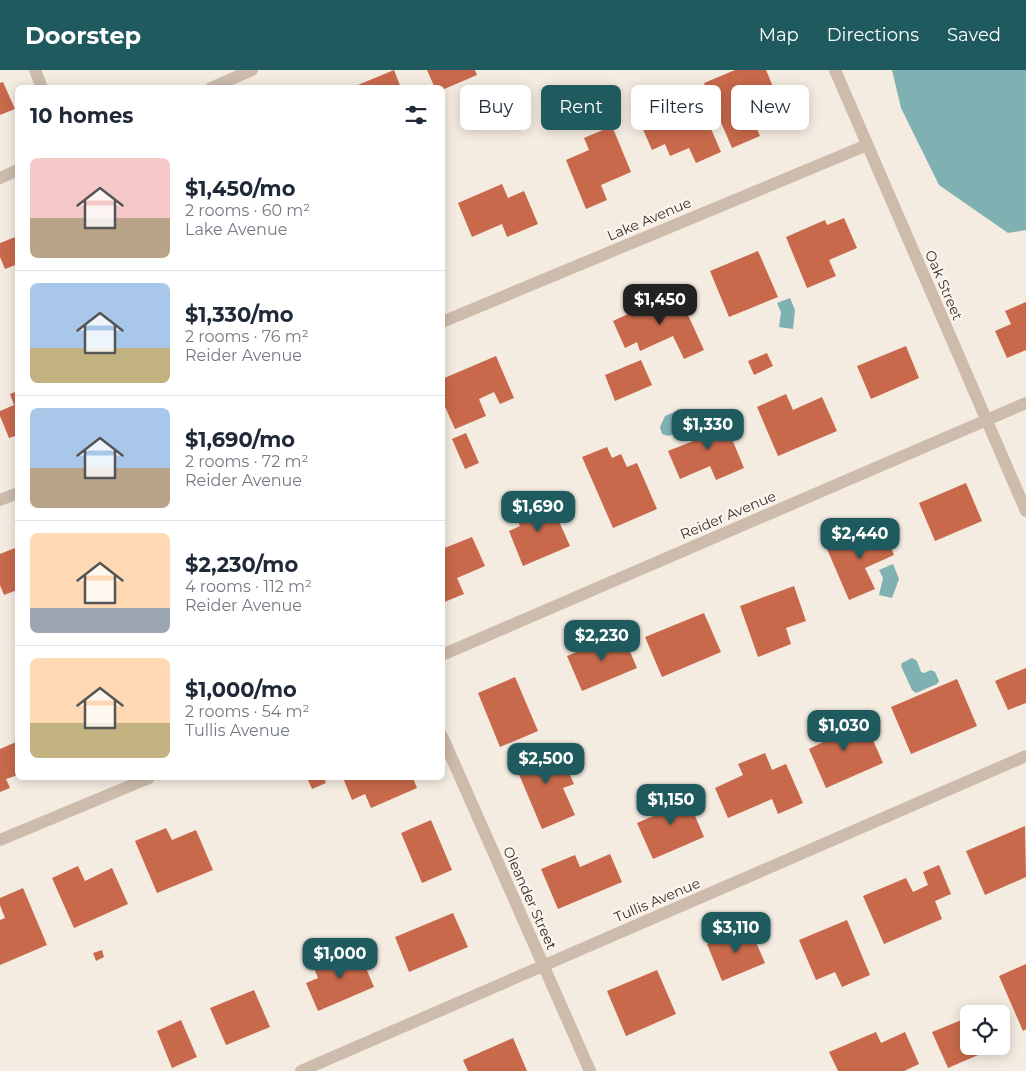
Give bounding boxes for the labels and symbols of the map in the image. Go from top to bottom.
street label: Lake Avenue [604,193,694,245]
street label: Oak Street [921,247,967,323]
pin: $1,450 [619,284,701,326]
pin: $1,330 [667,408,749,451]
street label: Reider Avenue [677,487,779,543]
pin: $1,690 [497,490,579,533]
pin: $2,440 [819,518,901,560]
pin: $2,230 [561,620,643,662]
pin: $1,030 [803,710,885,752]
pin: $2,500 [505,742,587,785]
pin: $1,150 [630,784,712,826]
street label: Oleander Street [499,844,561,953]
street label: Tullis Avenue [611,874,703,926]
pin: $3,110 [695,912,777,954]
pin: $1,000 [299,938,381,980]

